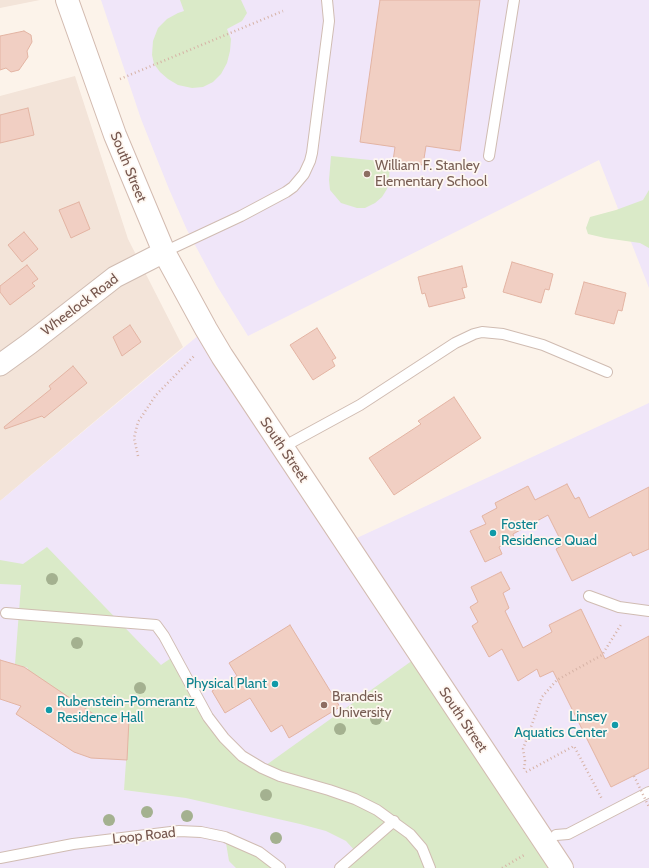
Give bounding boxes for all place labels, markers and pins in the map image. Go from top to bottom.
place label: William F. Stanley Elementary School [375,158,487,190]
marker: William F. Stanley Elementary School [362,169,372,179]
place label: Foster Residence Quad [501,517,597,550]
marker: Foster Residence Quad [488,528,498,538]
place label: Physical Plant [186,676,267,692]
marker: Physical Plant [270,679,280,689]
place label: Brandeis University [332,689,392,722]
place label: Rubenstein-Pomerantz Residence Hall [57,694,195,726]
marker: Brandeis University [319,700,329,710]
marker: Rubenstein-Pomerantz Residence Hall [44,705,54,715]
place label: Linsey Aquatics Center [514,709,607,742]
marker: Linsey Aquatics Center [610,720,620,730]

